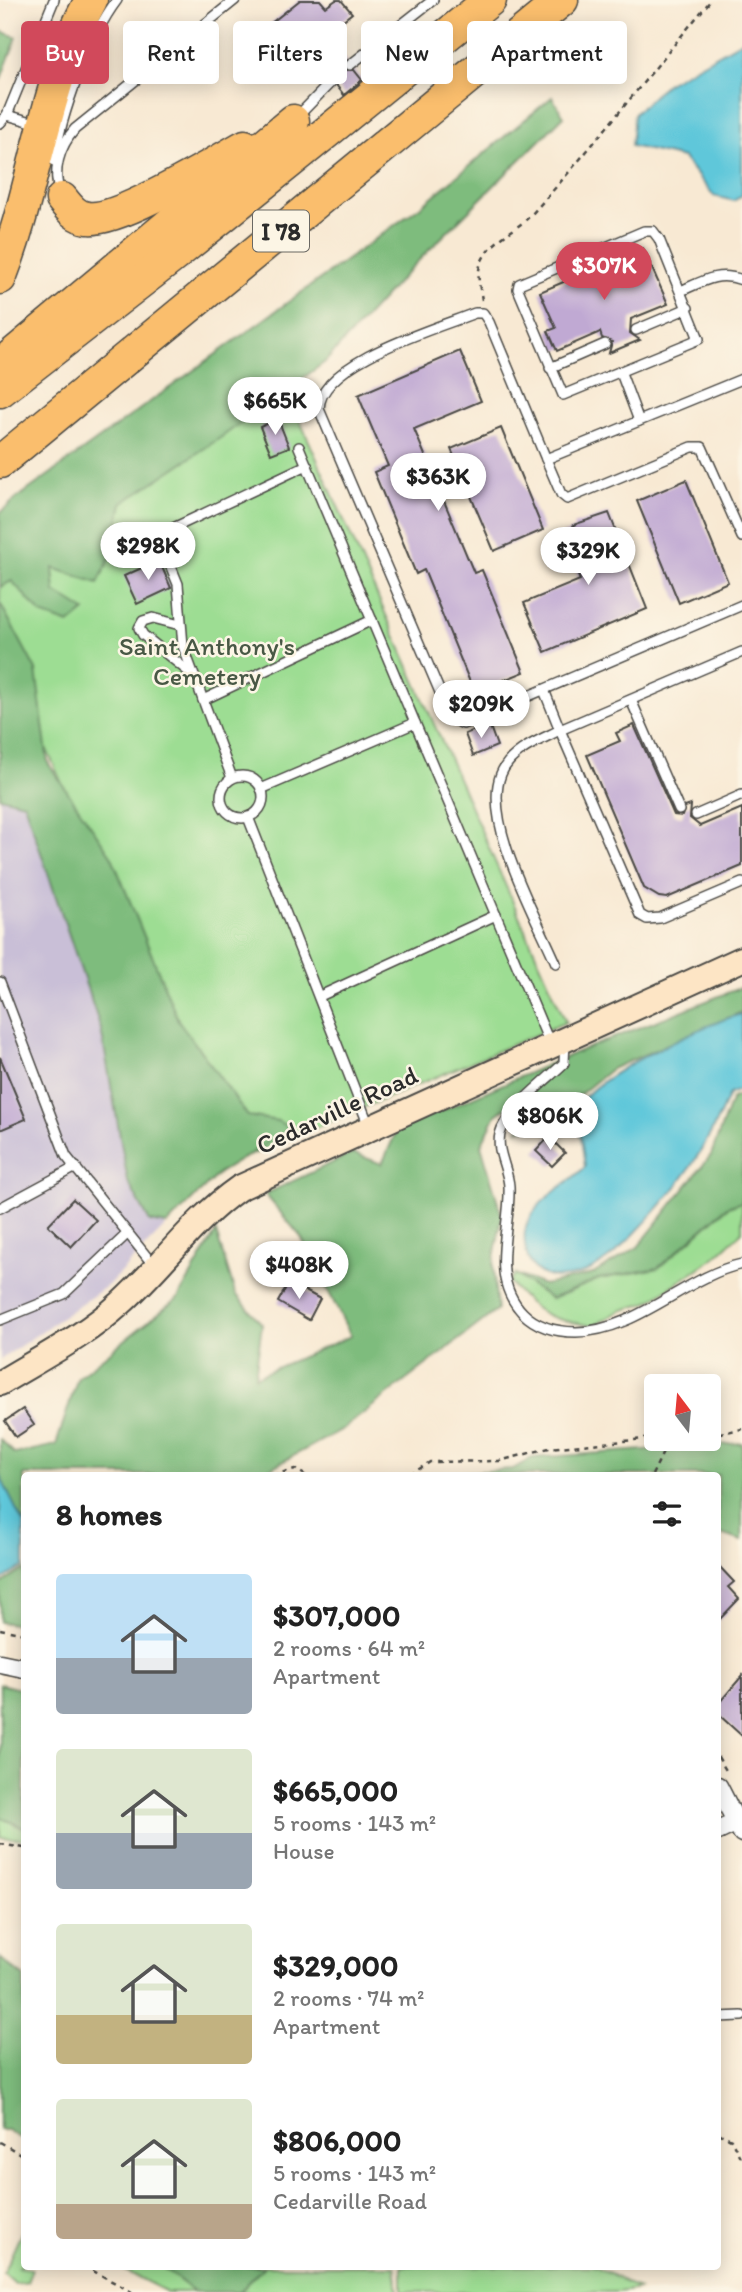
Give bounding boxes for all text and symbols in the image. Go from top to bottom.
chip: Buy [21,21,109,84]
chip: Rent [123,21,219,84]
chip: Filters [233,21,347,84]
chip: New [361,21,453,84]
chip: Apartment [467,21,627,84]
road number: I 78 [253,210,309,252]
pin: $307K [555,243,653,302]
text: $307K [572,251,636,279]
pin: $665K [226,378,324,437]
text: $665K [244,386,306,414]
pin: $363K [389,454,487,513]
text: $363K [406,462,470,490]
pin: $298K [99,522,197,582]
pin: $329K [539,528,637,587]
text: $298K [116,531,180,559]
text: $329K [556,536,620,564]
park label: Saint Anthony's Cemetery [119,630,295,692]
pin: $209K [432,680,530,740]
text: $209K [449,689,513,717]
street label: Cedarville Road [251,1059,423,1161]
pin: $806K [501,1092,599,1152]
text: $806K [517,1101,583,1129]
pin: $408K [250,1242,348,1301]
text: $408K [266,1250,332,1278]
north arrow [644,1374,721,1451]
map controls [644,1374,721,1451]
icon: filters [648,1495,686,1533]
text: 8 homes [56,1496,163,1533]
text: $307,000 [273,1597,400,1634]
icon: home [112,1602,196,1686]
text: 2 rooms · 64 m² [273,1634,425,1662]
text: Apartment [273,1662,380,1690]
text: $665,000 [273,1772,398,1809]
icon: home [112,1777,196,1861]
text: 5 rooms · 143 m² [273,1809,436,1837]
text: House [273,1837,335,1865]
text: $329,000 [273,1947,399,1984]
icon: home [112,1952,196,2036]
text: 2 rooms · 74 m² [273,1984,425,2012]
text: Apartment [273,2012,380,2040]
text: $806,000 [273,2122,402,2159]
icon: home [112,2127,196,2211]
text: 5 rooms · 143 m² [273,2159,436,2187]
text: Cedarville Road [273,2187,427,2215]

